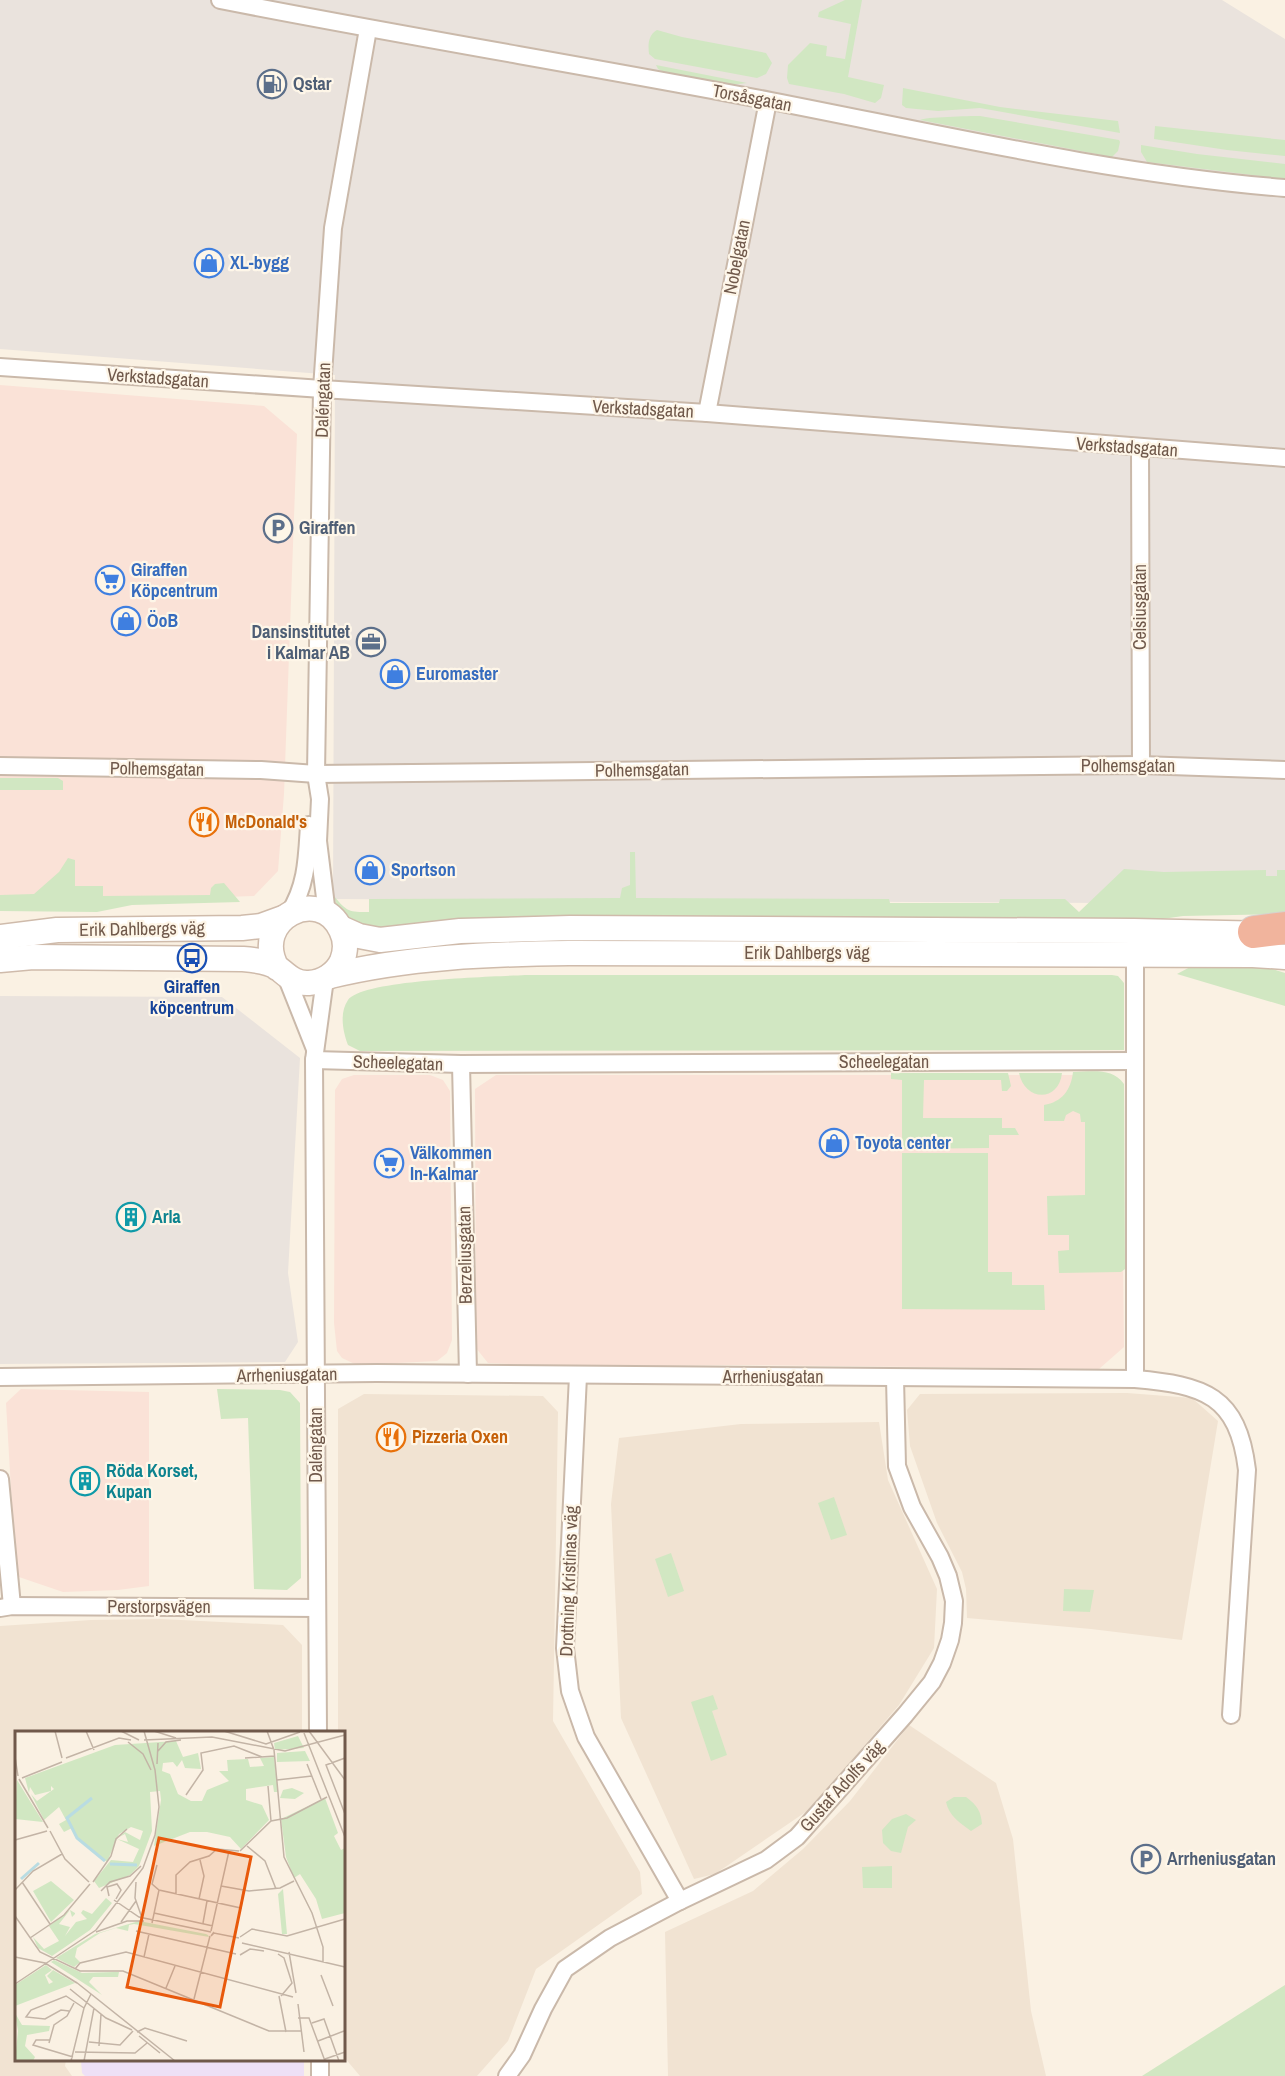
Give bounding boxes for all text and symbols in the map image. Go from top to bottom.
fuel station icon: Qstar [256,68,288,100]
place label: Qstar [293,71,332,96]
street label: Torsåsgatan [710,78,794,117]
street label: Nobelgatan [717,217,756,296]
shop icon: XL-bygg [193,247,225,279]
place label: XL-bygg [230,250,289,275]
street label: Verkstadsgatan [106,361,210,394]
street label: Daléngatan [309,362,336,438]
street label: Verkstadsgatan [592,393,694,424]
street label: Verkstadsgatan [1075,430,1179,463]
parking icon: Giraffen [262,512,294,544]
place label: Giraffen [299,515,356,540]
place label: Giraffen Köpcentrum [131,557,218,603]
supermarket icon: Giraffen Köpcentrum [94,564,126,596]
street label: Celsiusgatan [1127,564,1152,650]
shop icon: ÖoB [110,605,142,637]
place label: ÖoB [147,608,179,633]
place label: Dansinstitutet i Kalmar AB [252,619,350,665]
office icon: Dansinstitutet i Kalmar AB [355,626,387,658]
shop icon: Euromaster [379,658,411,690]
place label: Euromaster [416,661,498,686]
street label: Polhemsgatan [1081,753,1175,778]
street label: Polhemsgatan [110,755,204,782]
street label: Polhemsgatan [595,756,689,783]
restaurant icon: McDonald's [188,806,220,838]
place label: McDonald's [225,809,307,834]
shop icon: Sportson [354,854,386,886]
place label: Sportson [391,857,456,882]
street label: Erik Dahlbergs väg [79,915,206,942]
street label: Erik Dahlbergs väg [744,940,871,965]
bus stop icon: Giraffen köpcentrum [176,942,208,974]
place label: Giraffen köpcentrum [150,974,234,1020]
street label: Scheelegatan [352,1048,444,1077]
street label: Scheelegatan [839,1049,929,1074]
shop icon: Toyota center [818,1127,850,1159]
place label: Toyota center [855,1130,951,1155]
place label: Välkommen In-Kalmar [410,1140,492,1186]
supermarket icon: Välkommen In-Kalmar [373,1147,405,1179]
building icon: Arla [115,1201,147,1233]
place label: Arla [152,1204,182,1229]
street label: Berzeliusgatan [451,1206,478,1304]
street label: Arrheniusgatan [235,1361,338,1388]
street label: Arrheniusgatan [722,1364,823,1389]
street label: Daléngatan [303,1407,328,1483]
restaurant icon: Pizzeria Oxen [375,1421,407,1453]
place label: Pizzeria Oxen [412,1424,508,1449]
place label: Röda Korset, Kupan [106,1458,198,1504]
building icon: Röda Korset, Kupan [69,1465,101,1497]
street label: Drottning Kristinas väg [553,1504,584,1657]
street label: Perstorpsvägen [107,1594,211,1619]
inset map [15,1731,345,2061]
street label: Gustaf Adolfs väg [794,1734,890,1837]
parking icon: Arrheniusgatan [1130,1843,1162,1875]
place label: Arrheniusgatan [1167,1846,1276,1871]

